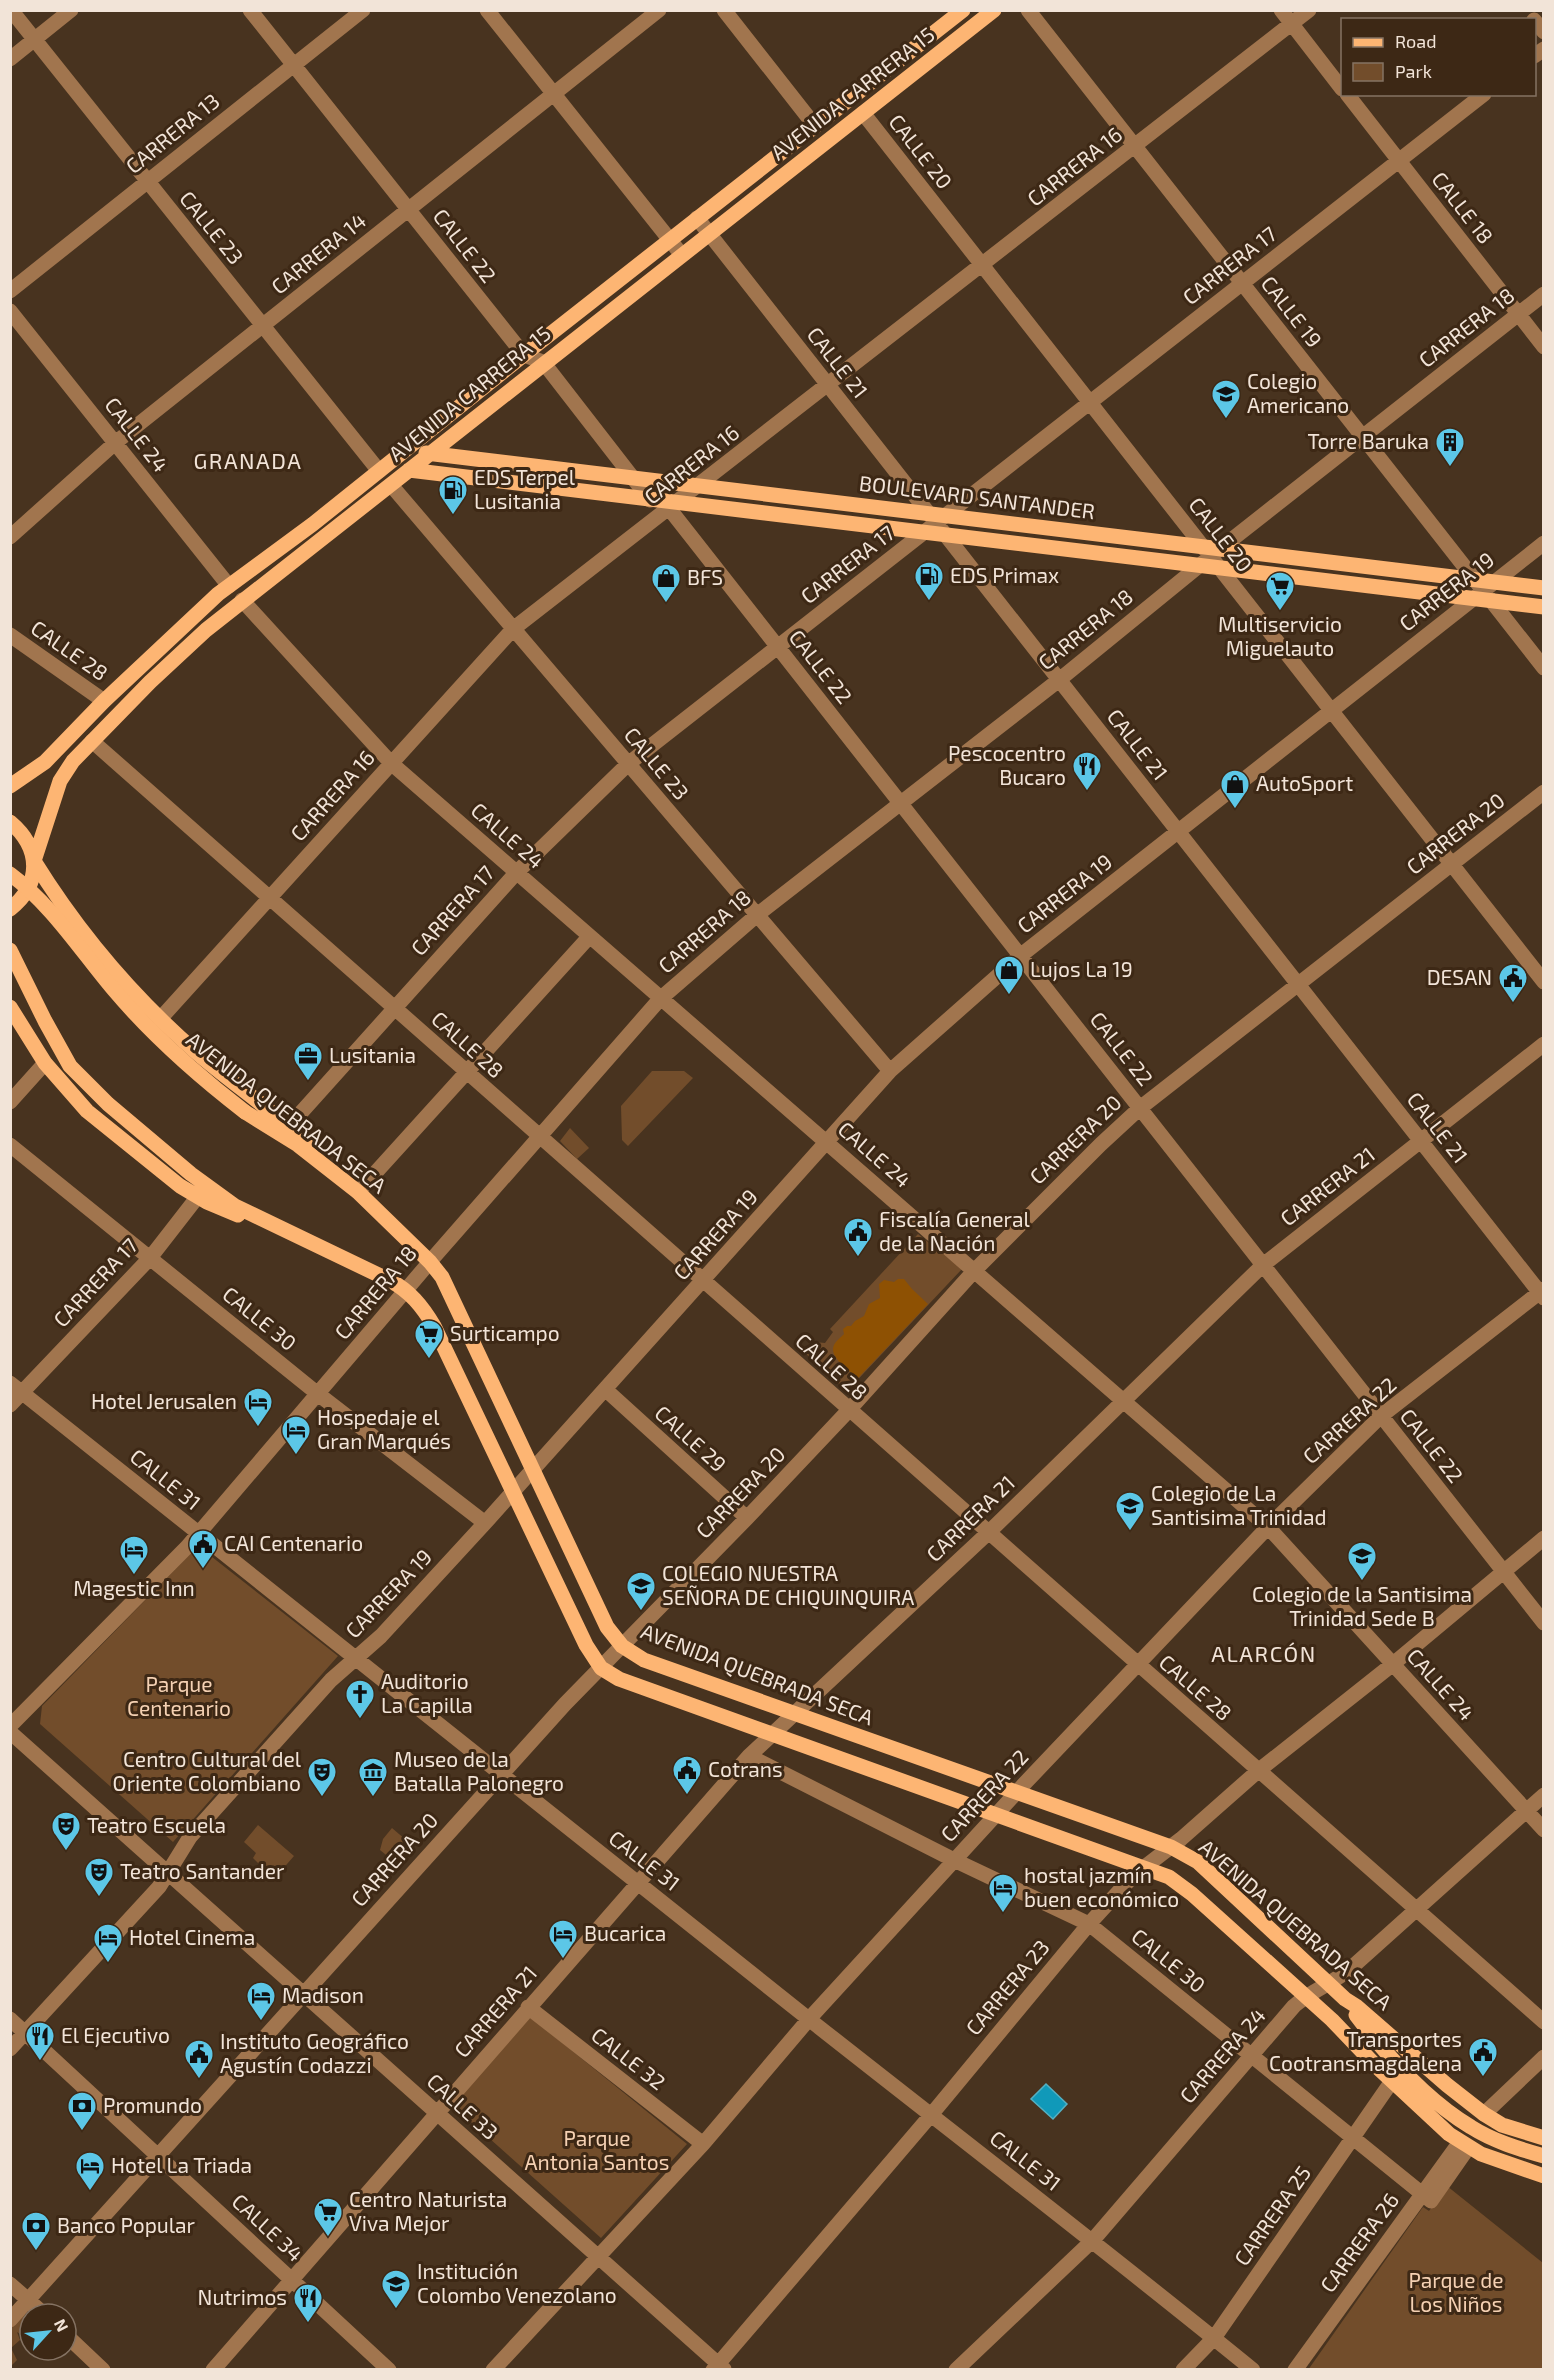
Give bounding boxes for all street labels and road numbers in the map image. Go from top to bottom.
street label: AVENIDA CARRERA 15 [765,21,939,165]
street label: CARRERA 13 [120,88,224,178]
street label: CALLE 20 [884,109,958,193]
street label: CARRERA 16 [1022,121,1126,211]
street label: CALLE 18 [1427,166,1499,248]
street label: CALLE 23 [175,186,249,269]
street label: CALLE 22 [429,203,502,287]
street label: CARRERA 14 [266,207,370,298]
street label: CARRERA 17 [1177,220,1281,309]
street label: CALLE 19 [1257,271,1328,352]
street label: CARRERA 18 [1413,282,1519,372]
street label: AVENIDA CARRERA 15 [383,320,555,466]
street label: CALLE 21 [803,322,874,403]
street label: CALLE 24 [100,392,174,476]
street label: CARRERA 16 [639,419,743,509]
street label: BOULEVARD SANTANDER [858,470,1097,523]
street label: CALLE 20 [1184,492,1258,576]
street label: CARRERA 17 [795,519,899,608]
street label: CARRERA 19 [1394,546,1498,636]
street label: CARRERA 18 [1033,583,1137,674]
street label: CALLE 28 [27,614,113,685]
street label: CALLE 22 [785,624,858,708]
street label: CALLE 21 [1103,704,1174,785]
street label: CALLE 23 [620,722,695,804]
street label: CARRERA 16 [285,745,379,845]
street label: CARRERA 20 [1401,787,1509,879]
street label: CALLE 24 [467,797,549,873]
street label: CARRERA 19 [1012,848,1116,938]
street label: CARRERA 17 [405,860,499,960]
street label: CARRERA 18 [653,884,755,978]
street label: CALLE 28 [427,1005,509,1082]
street label: CALLE 22 [1086,1006,1159,1090]
street label: AVENIDA QUEBRADA SECA [181,1026,392,1198]
street label: CALLE 21 [1403,1087,1474,1168]
street label: CARRERA 20 [1024,1089,1126,1189]
street label: CALLE 24 [834,1116,916,1192]
street label: CARRERA 21 [1275,1141,1379,1230]
street label: CARRERA 19 [668,1184,762,1284]
street label: CARRERA 17 [48,1232,142,1331]
street label: CARRERA 18 [329,1240,421,1344]
street label: CALLE 30 [218,1281,302,1355]
street label: CALLE 28 [791,1327,873,1404]
street label: CARRERA 22 [1297,1372,1401,1468]
street label: CALLE 29 [650,1400,732,1476]
street label: CALLE 22 [1396,1403,1469,1487]
street label: CARRERA 20 [690,1441,790,1543]
street label: CALLE 31 [126,1443,206,1515]
street label: CARRERA 21 [921,1470,1019,1566]
street label: CARRERA 19 [340,1544,436,1642]
street label: AVENIDA QUEBRADA SECA [638,1618,877,1730]
street label: CALLE 24 [1402,1643,1480,1725]
street label: CALLE 28 [1155,1649,1237,1725]
street label: CARRERA 22 [935,1744,1033,1846]
street label: CARRERA 20 [345,1807,442,1911]
street label: CALLE 31 [604,1824,685,1895]
street label: AVENIDA QUEBRADA SECA [1194,1834,1397,2015]
street label: CALLE 30 [1127,1923,1211,1997]
street label: CARRERA 23 [960,1934,1054,2040]
street label: CARRERA 21 [448,1960,541,2062]
street label: CARRERA 24 [1174,2002,1270,2108]
street label: CALLE 32 [587,2021,671,2094]
street label: CALLE 33 [423,2068,503,2144]
street label: CALLE 31 [985,2124,1066,2195]
street label: CARRERA 25 [1228,2160,1315,2270]
street label: CALLE 34 [227,2188,309,2266]
street label: CARRERA 26 [1314,2188,1403,2297]

